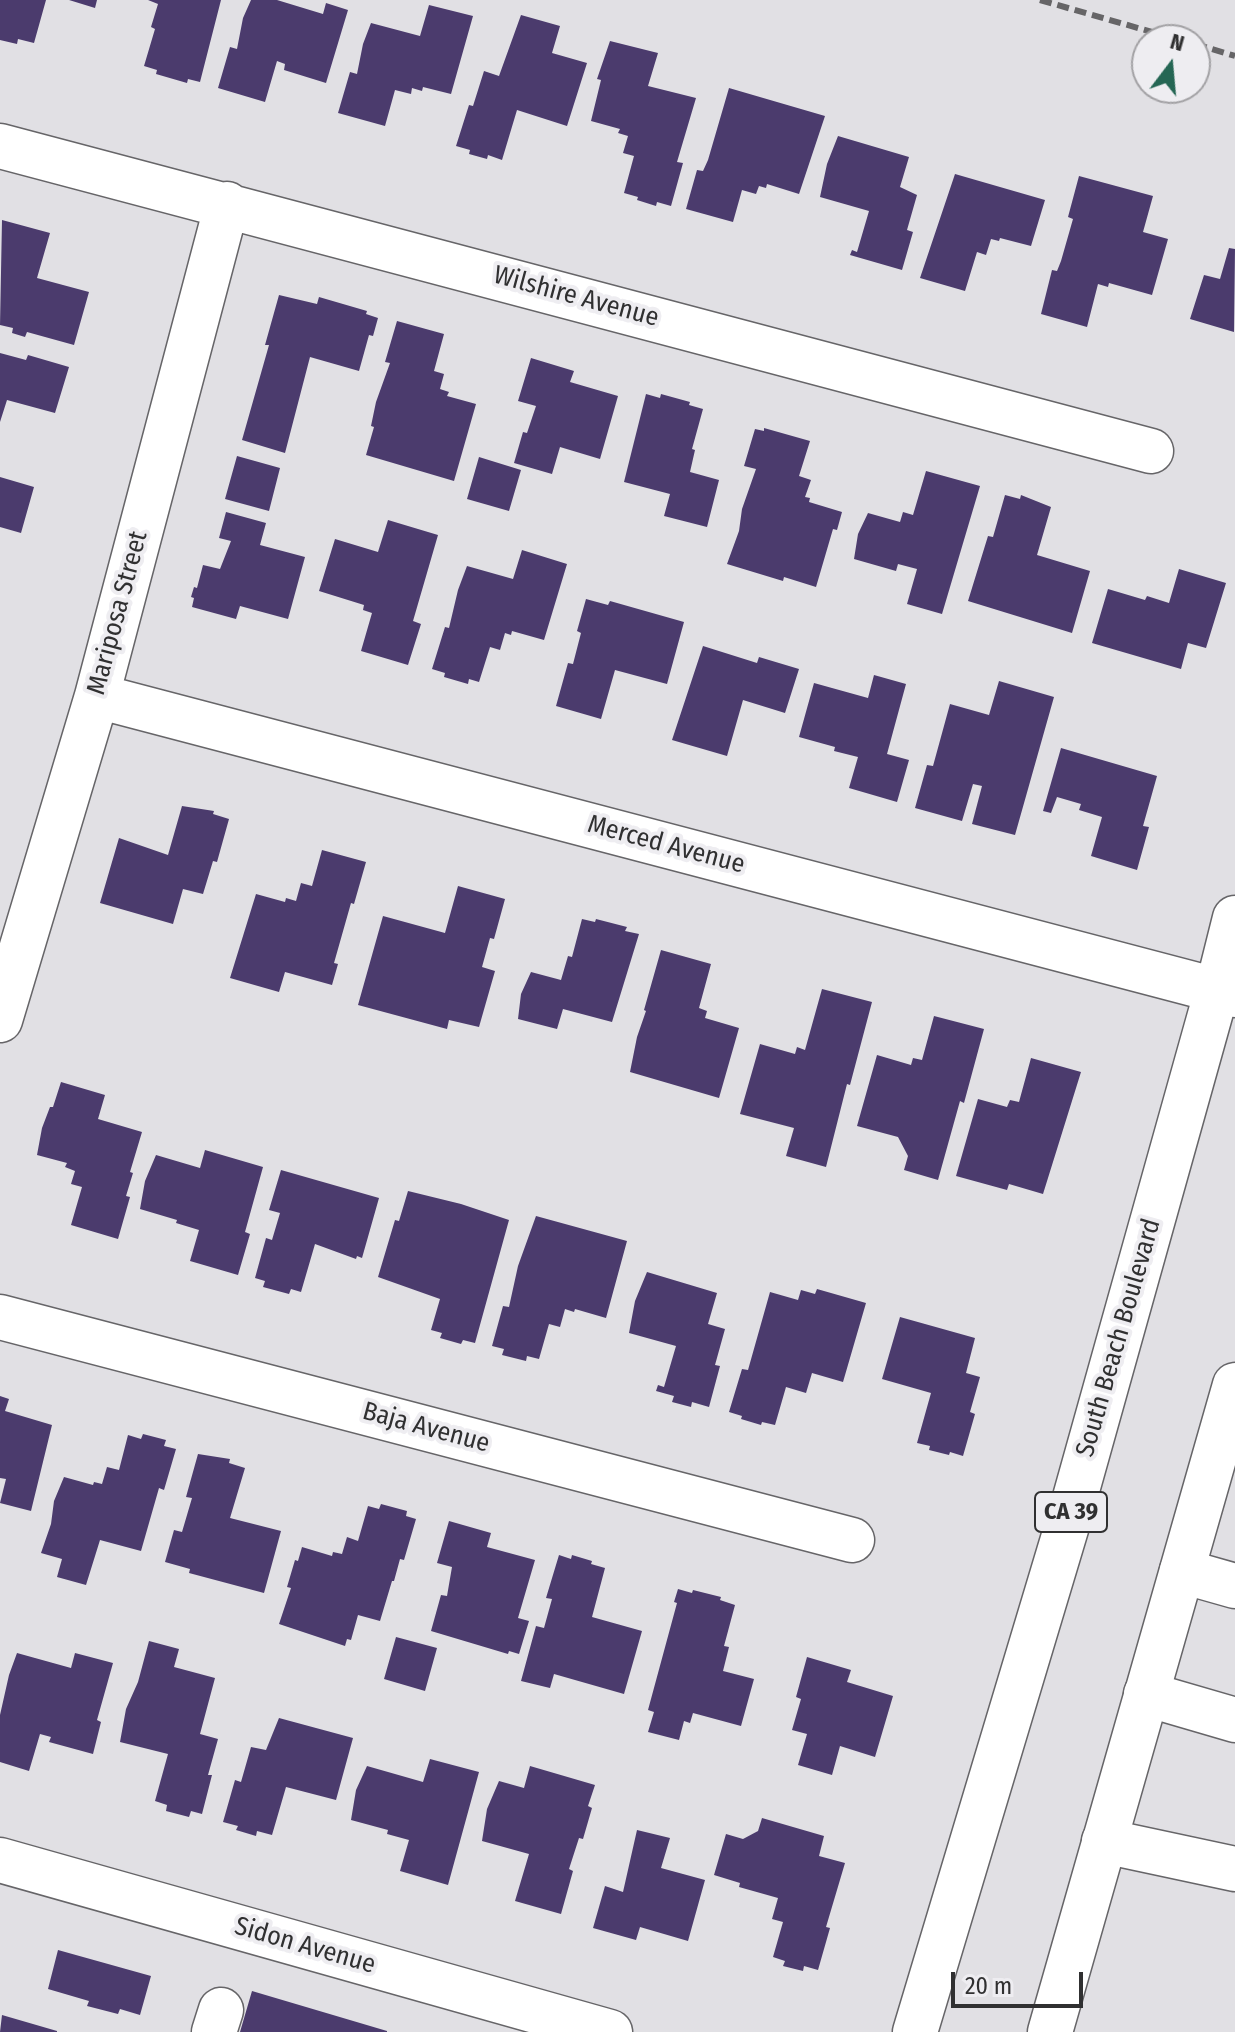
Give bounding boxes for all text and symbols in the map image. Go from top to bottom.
north arrow [1131,24,1211,104]
text: N [1167,28,1187,57]
street label: Wilshire Avenue [490,260,662,334]
street label: Mariposa Street [81,528,155,698]
street label: Merced Avenue [584,809,748,881]
street label: South Beach Boulevard [1070,1215,1168,1461]
street label: Baja Avenue [359,1396,493,1460]
road number: CA 39 [1035,1492,1107,1532]
street label: Sidon Avenue [231,1911,379,1981]
scale bar [955,1956,1087,2006]
text: 20 m [965,1972,1012,2000]

